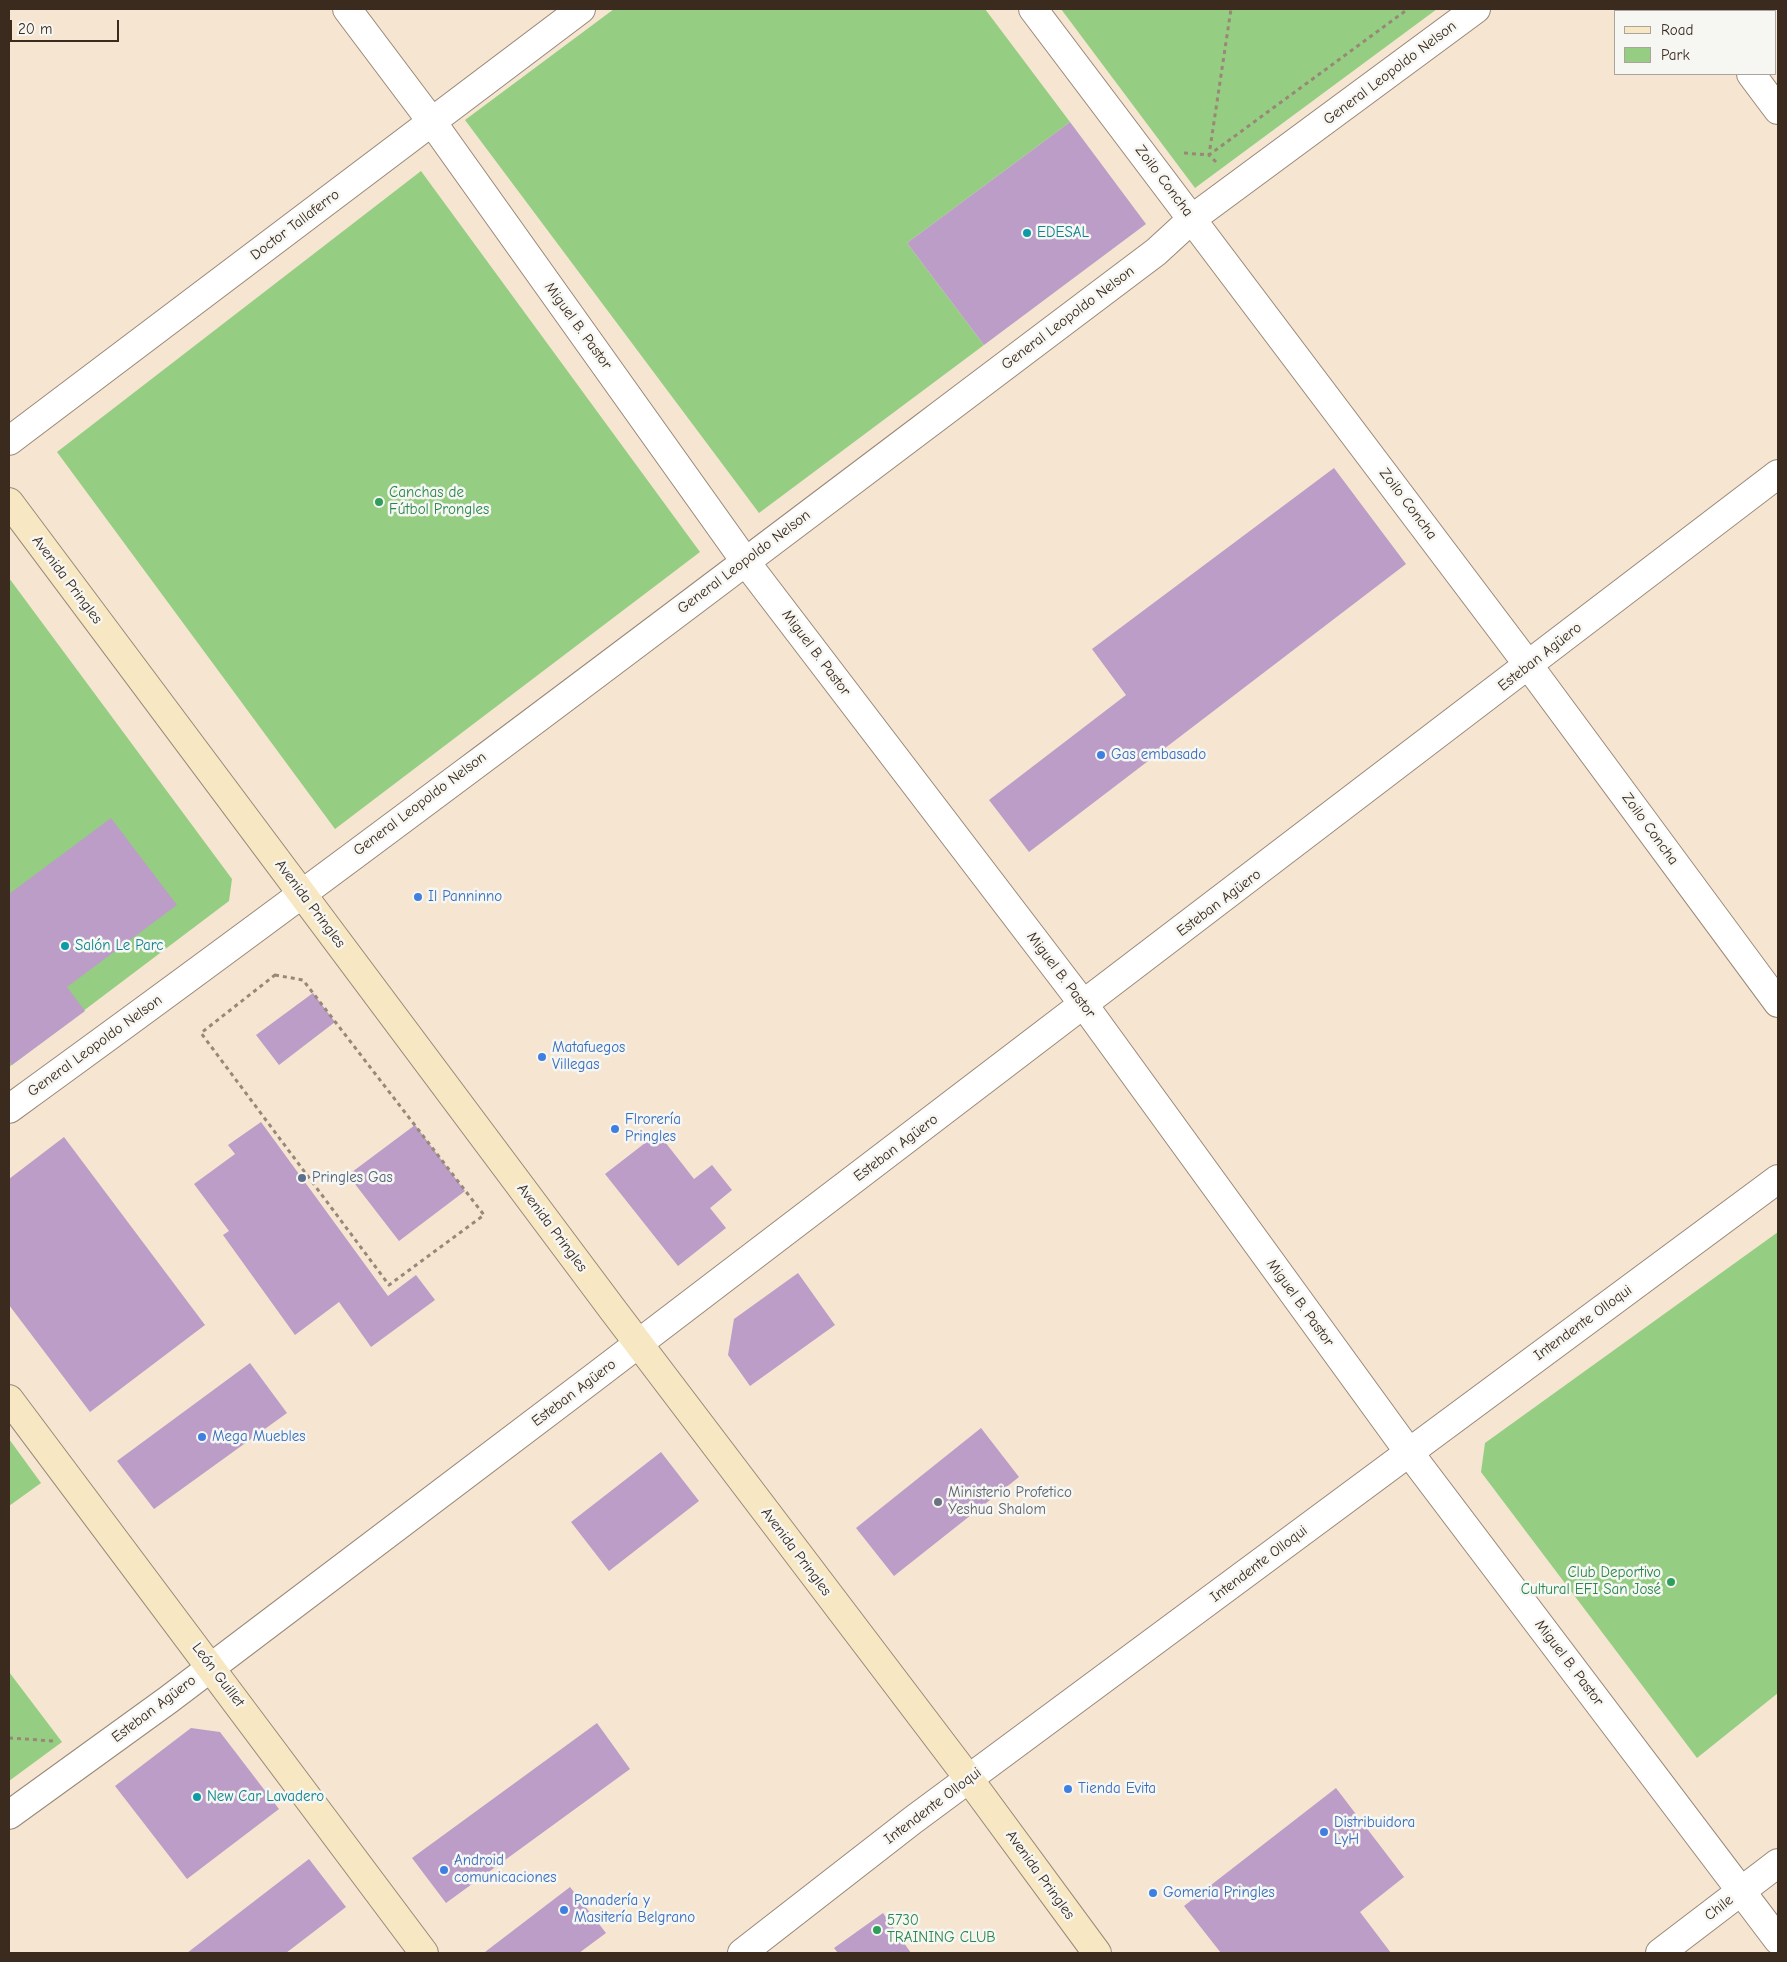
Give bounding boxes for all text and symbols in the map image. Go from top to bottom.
scale bar [12,10,121,42]
legend [1614,10,1777,75]
street label: General Leopoldo Nelson [1320,17,1460,129]
text: 20 m [18,20,52,38]
text: Road [1661,21,1693,39]
text: Park [1661,46,1690,64]
street label: Zoilo Concha [1131,142,1197,220]
street label: Doctor Tallaferro [247,186,343,264]
place label: EDESAL [1037,224,1089,242]
marker: EDESAL [1021,227,1033,239]
street label: General Leopoldo Nelson [998,262,1138,374]
street label: Miguel B. Pastor [540,279,616,373]
street label: Zoilo Concha [1375,465,1441,543]
place label: Canchas de Fútbol Prongles [389,484,489,519]
marker: Canchas de Fútbol Prongles [373,496,385,508]
street label: General Leopoldo Nelson [674,506,814,618]
street label: Avenida Pringles [28,532,106,628]
street label: Miguel B. Pastor [778,606,854,700]
street label: Esteban Agüero [1495,619,1585,695]
place label: Gas embasado [1111,746,1206,764]
street label: General Leopoldo Nelson [350,748,490,860]
marker: Gas embasado [1095,749,1107,761]
street label: Zoilo Concha [1618,789,1682,869]
street label: Avenida Pringles [271,856,349,952]
street label: Esteban Agüero [1173,865,1265,941]
place label: Il Panninno [428,888,502,906]
marker: Il Panninno [412,891,424,903]
street label: Miguel B. Pastor [1023,928,1099,1022]
place label: Salón Le Parc [75,937,164,955]
marker: Salón Le Parc [59,940,71,952]
street label: General Leopoldo Nelson [24,991,166,1101]
place label: Matafuegos Villegas [552,1039,625,1074]
marker: Matafuegos Villegas [536,1051,548,1063]
street label: Esteban Agüero [850,1110,942,1186]
place label: Flrorería Pringles [625,1111,681,1146]
marker: Flrorería Pringles [609,1123,621,1135]
place label: Pringles Gas [312,1169,393,1187]
marker: Pringles Gas [296,1172,308,1184]
street label: Avenida Pringles [513,1180,591,1276]
street label: Miguel B. Pastor [1262,1256,1338,1350]
street label: Intendente Olloqui [1530,1281,1636,1365]
street label: Esteban Agüero [528,1355,620,1431]
place label: Mega Muebles [212,1428,306,1446]
marker: Mega Muebles [196,1431,208,1443]
place label: Ministerio Profetico Yeshua Shalom [948,1484,1072,1519]
marker: Ministerio Profetico Yeshua Shalom [932,1496,944,1508]
street label: Avenida Pringles [757,1504,835,1600]
street label: Intendente Olloqui [1207,1522,1311,1606]
place label: Club Deportivo Cultural EFI San José [1521,1564,1661,1599]
marker: Club Deportivo Cultural EFI San José [1665,1576,1677,1588]
street label: Miguel B. Pastor [1531,1616,1607,1710]
street label: León Guillet [188,1639,248,1711]
street label: Esteban Agüero [108,1671,200,1747]
street label: Intendente Olloqui [881,1764,985,1848]
place label: Tienda Evita [1078,1780,1156,1798]
marker: Tienda Evita [1062,1783,1074,1795]
place label: New Car Lavadero [207,1788,324,1806]
marker: New Car Lavadero [191,1791,203,1803]
place label: Distribuidora LyH [1334,1814,1415,1849]
marker: Distribuidora LyH [1318,1826,1330,1838]
street label: Avenida Pringles [1002,1827,1078,1923]
place label: Android comunicaciones [454,1852,557,1887]
marker: Android comunicaciones [438,1864,450,1876]
place label: Gomeria Pringles [1163,1884,1275,1902]
marker: Gomeria Pringles [1147,1887,1159,1899]
street label: Chile [1701,1891,1737,1925]
place label: Panadería y Masitería Belgrano [574,1892,695,1927]
marker: Panadería y Masitería Belgrano [558,1904,570,1916]
place label: 5730 TRAINING CLUB [887,1912,996,1947]
marker: 5730 TRAINING CLUB [871,1924,883,1936]

